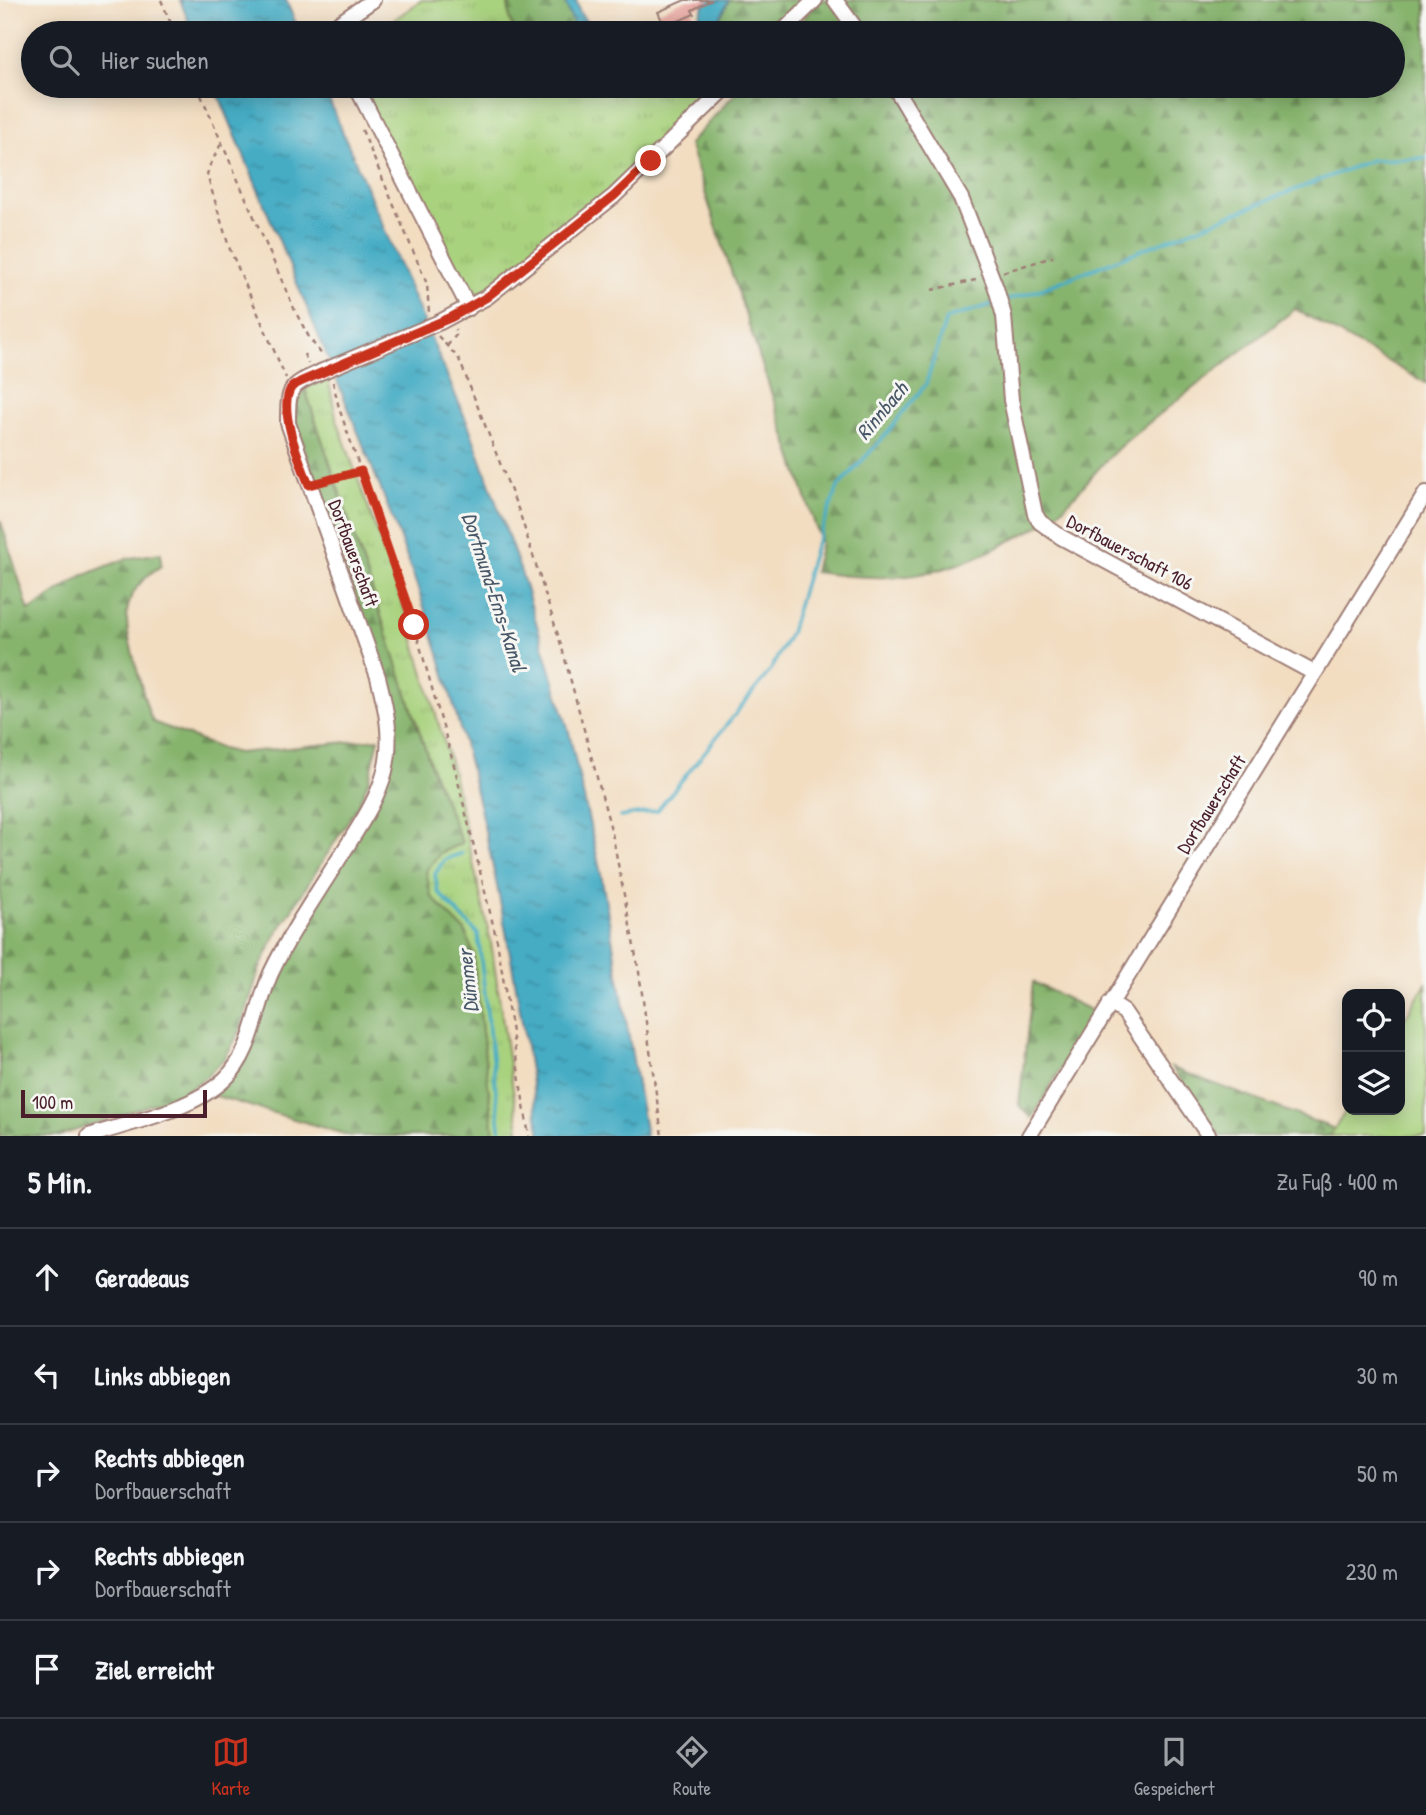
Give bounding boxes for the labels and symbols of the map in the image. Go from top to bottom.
route end [635,145,666,176]
water label: Rinnbach [849,375,915,446]
street label: Dorfbauerschaft [323,496,386,611]
street label: Dorfbauerschaft 106 [1062,508,1198,596]
water label: Dortmund-Ems-Kanal [455,509,534,676]
route start [398,609,429,640]
street label: Dorfbauerschaft [1170,749,1252,858]
water label: Dümmer [449,945,485,1014]
scale bar [21,1087,206,1119]

